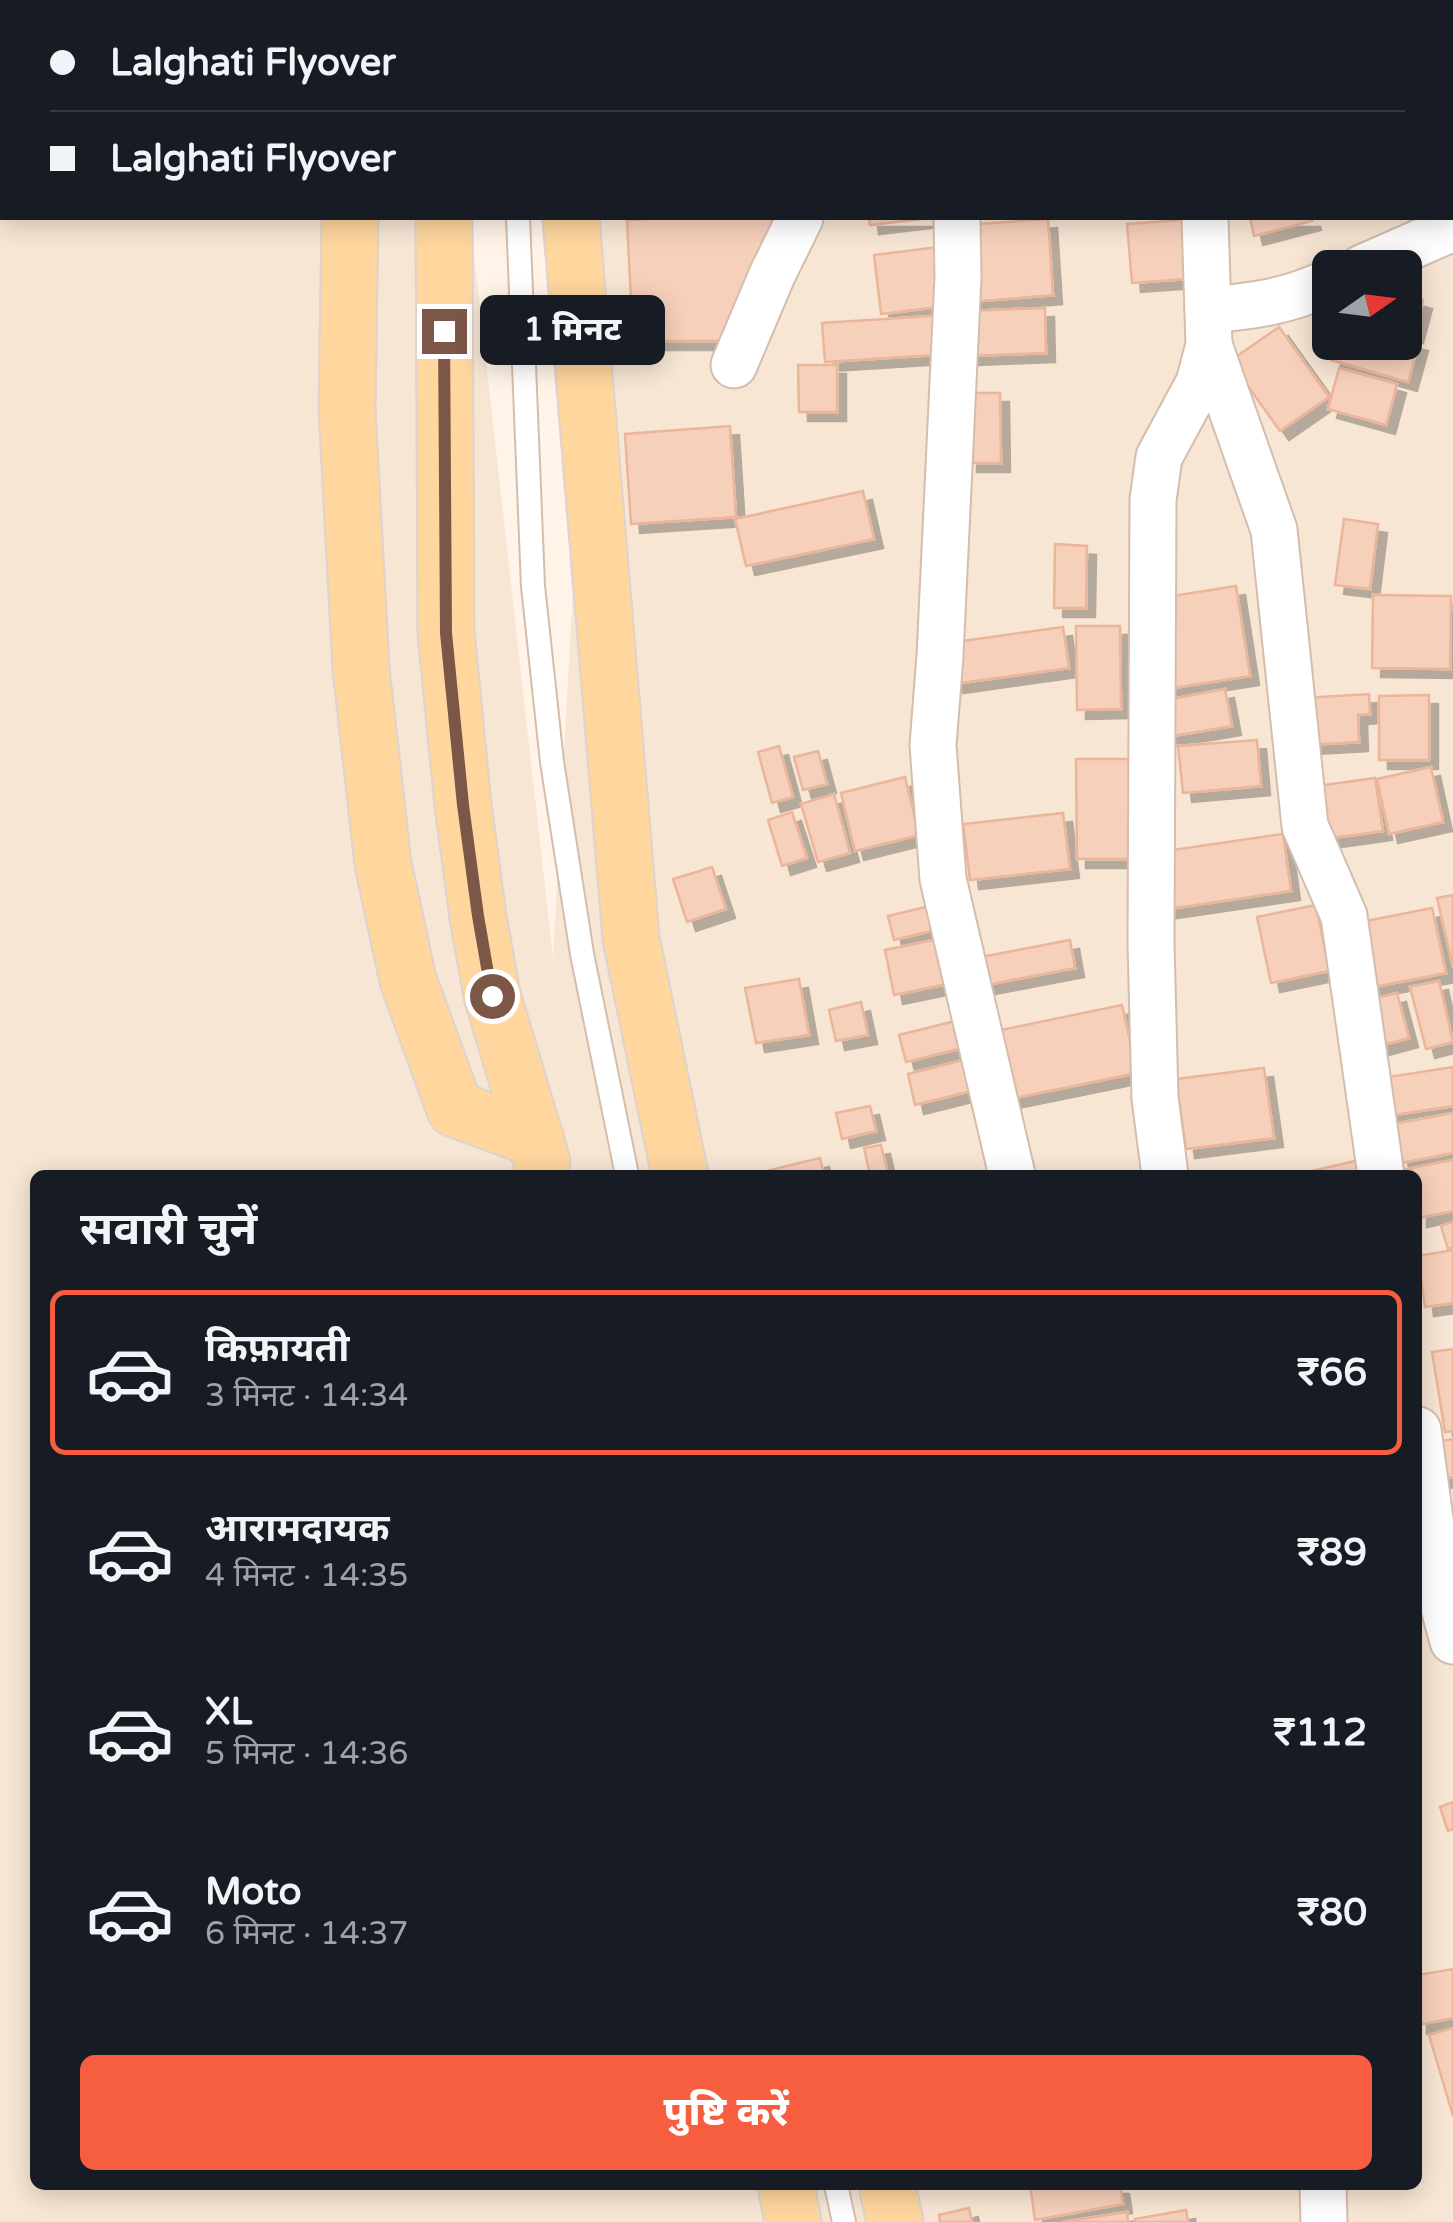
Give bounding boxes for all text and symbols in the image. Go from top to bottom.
text: Lalghati Flyover [110,40,396,86]
text: Lalghati Flyover [110,136,396,182]
north arrow [1312,250,1422,360]
map controls [1312,250,1422,360]
callout: 1 मिनट [479,296,664,366]
route end [422,309,467,354]
text: 1 मिनट [524,311,621,349]
route start [470,974,515,1019]
text: सवारी चुनें [80,1203,257,1257]
text: किफ़ायती [205,1326,349,1372]
icon: car [85,1328,175,1418]
text: ₹66 [1297,1350,1367,1396]
text: 3 मिनट · 14:34 [205,1377,408,1415]
text: आरामदायक [205,1506,389,1552]
icon: car [85,1508,175,1598]
text: ₹89 [1297,1530,1367,1576]
text: 4 मिनट · 14:35 [205,1557,408,1595]
icon: car [85,1688,175,1778]
text: XL [205,1689,252,1735]
text: ₹112 [1273,1710,1367,1756]
text: 5 मिनट · 14:36 [205,1735,408,1773]
icon: car [85,1868,175,1958]
text: Moto [205,1869,301,1915]
text: ₹80 [1297,1890,1367,1936]
text: 6 मिनट · 14:37 [205,1915,408,1953]
button: पुष्टि करें [80,2055,1372,2170]

